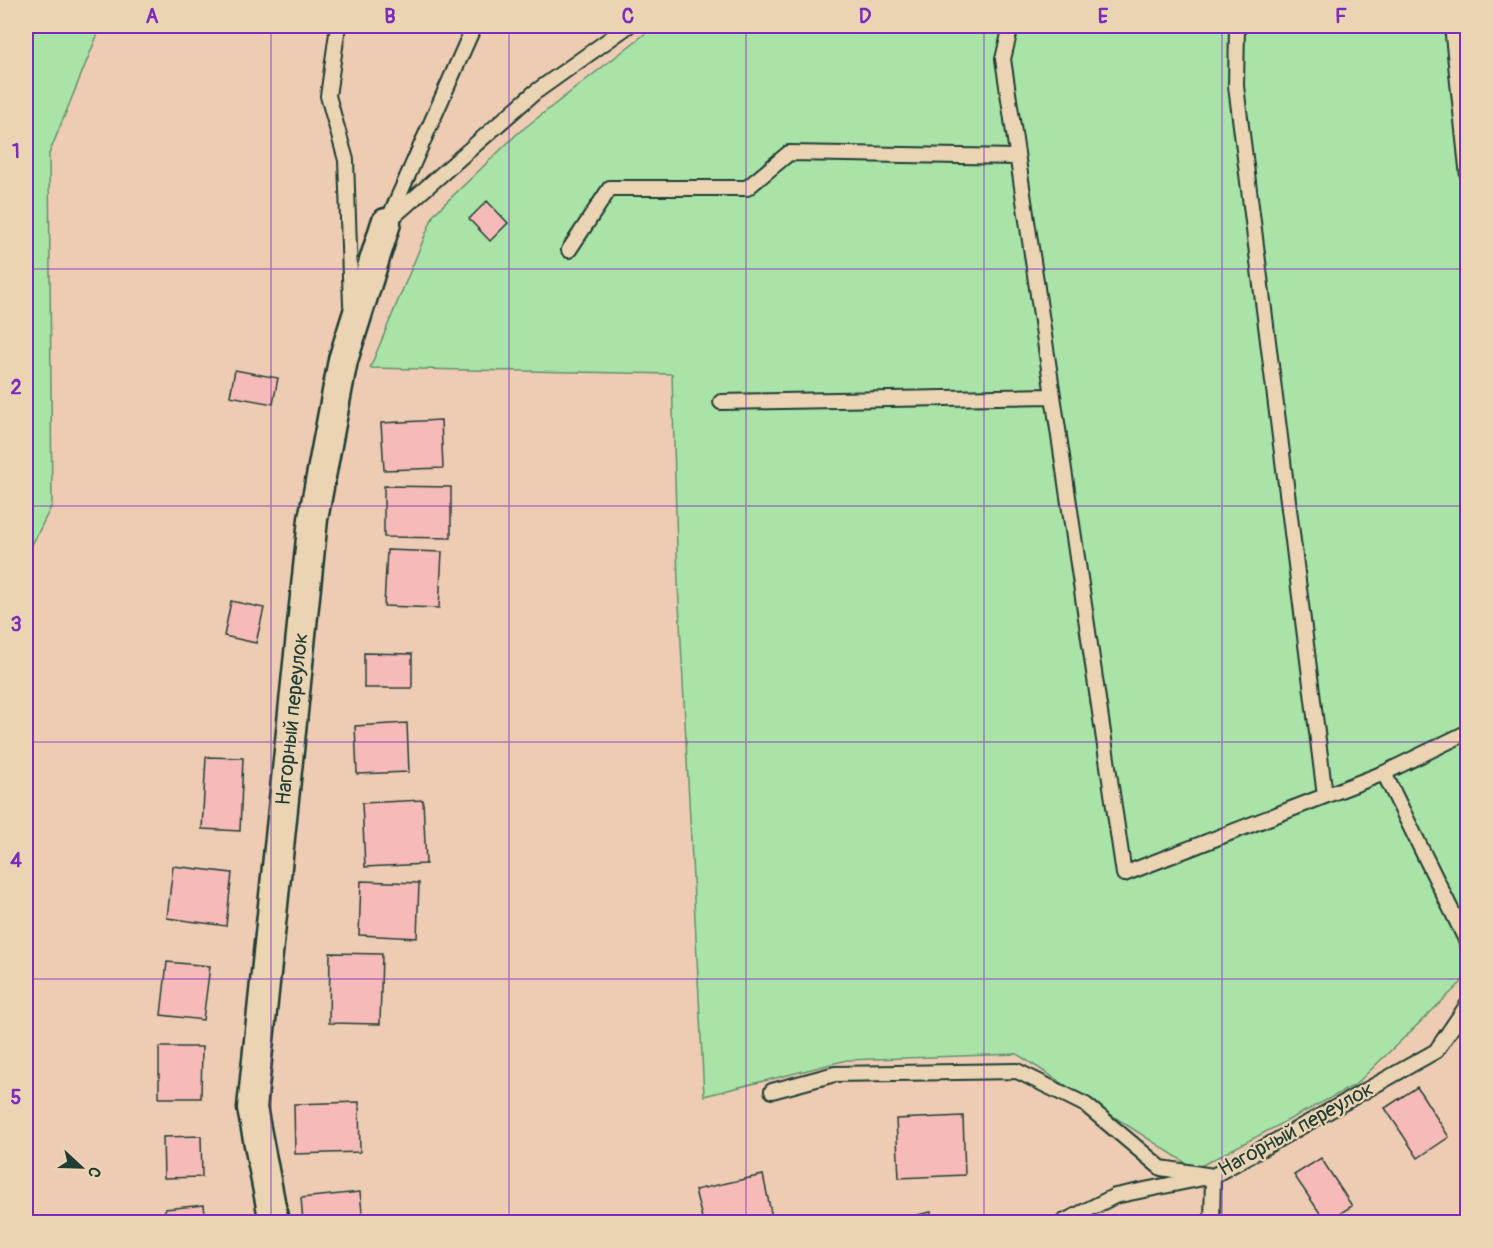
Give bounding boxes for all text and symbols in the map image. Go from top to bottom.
text: A [146,4,159,29]
text: B [384,4,396,29]
text: C [622,4,634,29]
text: D [859,4,872,29]
text: E [1098,4,1109,29]
text: F [1335,4,1347,29]
text: 1 [12,139,20,164]
text: 2 [10,375,22,400]
text: 3 [10,612,22,637]
street label: Нагорный переулок [270,631,315,807]
text: 4 [10,848,22,873]
street label: Нагорный переулок [1214,1075,1379,1183]
text: 5 [11,1085,22,1110]
north arrow [51,1137,111,1197]
text: С [83,1164,105,1181]

